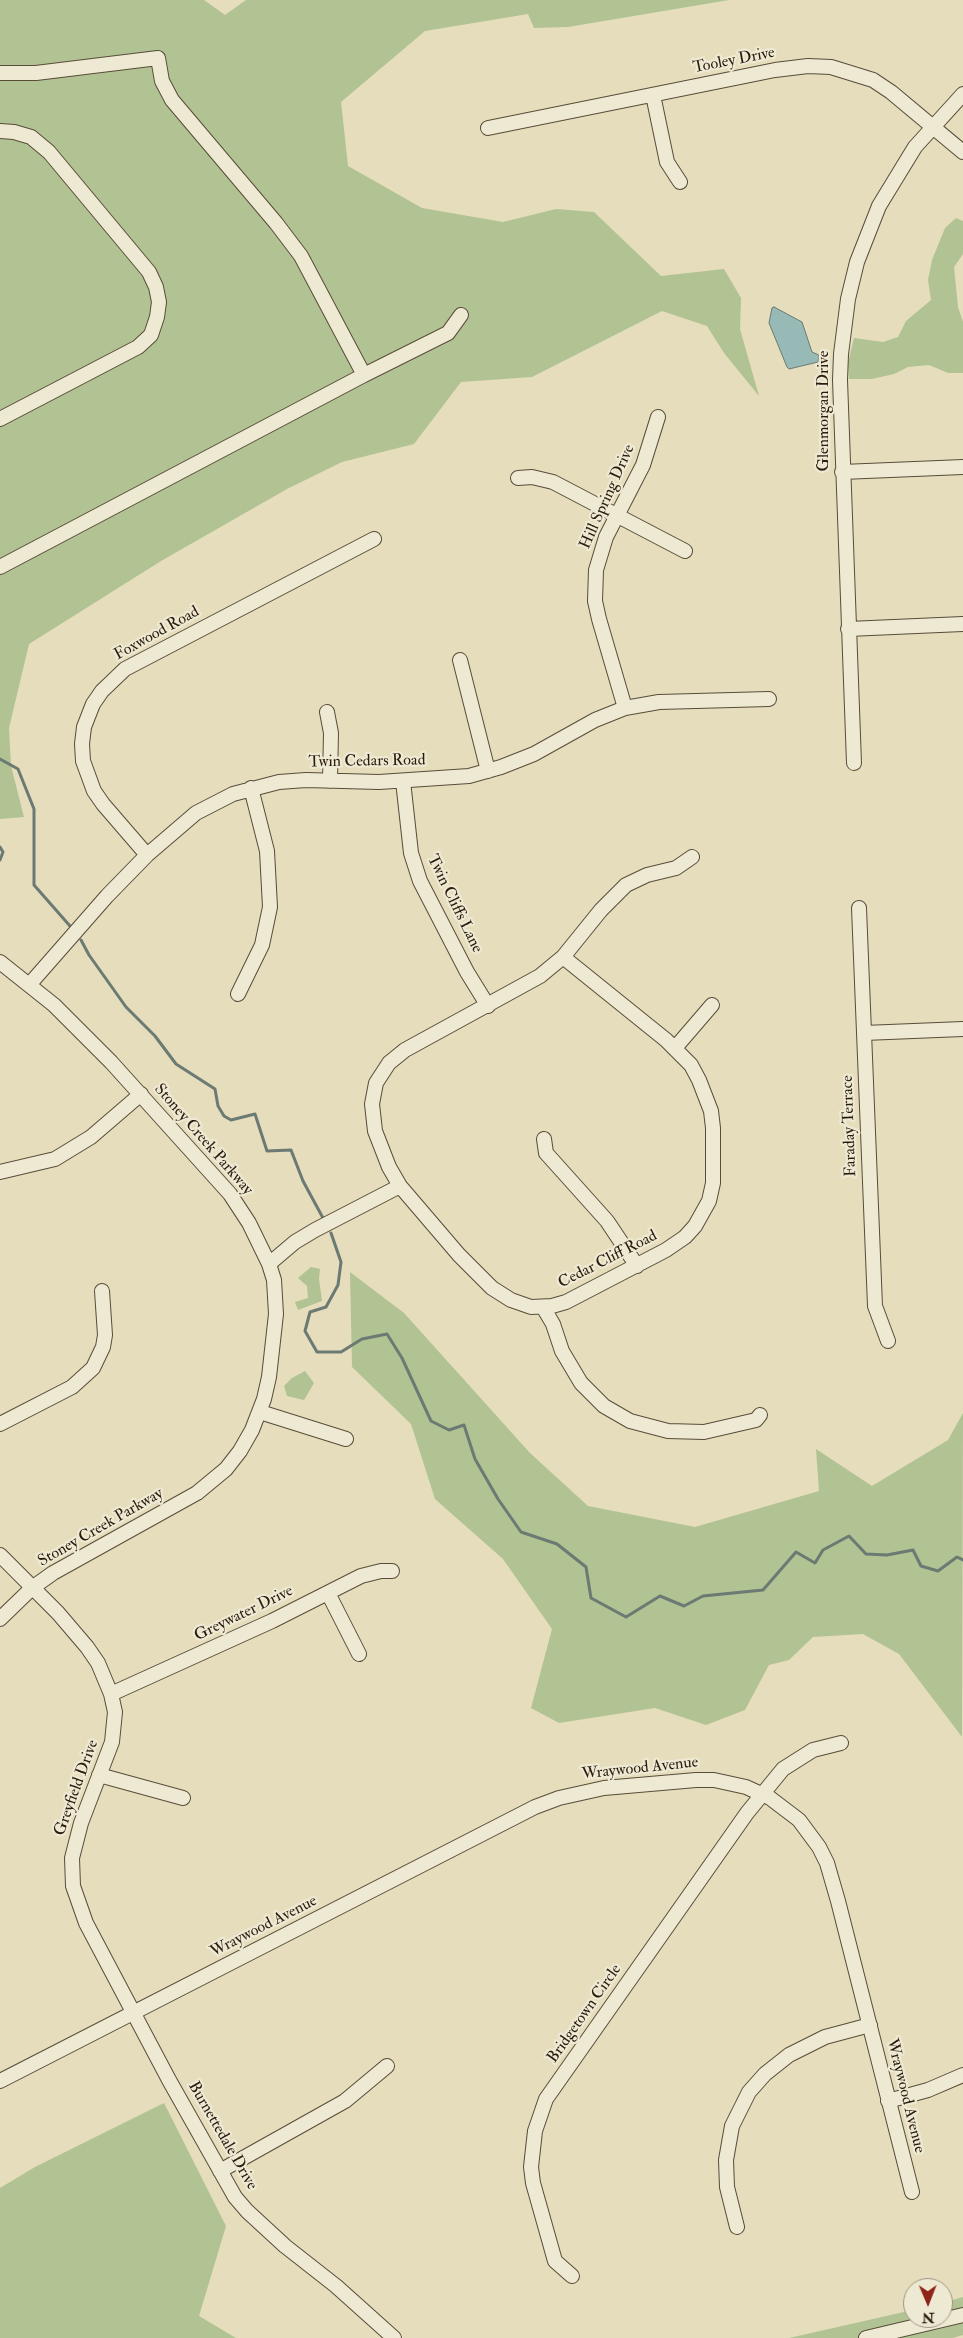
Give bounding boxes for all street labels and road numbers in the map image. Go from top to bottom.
street label: Tooley Drive [691,44,777,78]
street label: Glenmorgan Drive [815,350,835,472]
street label: Hill Spring Drive [576,442,640,552]
street label: Foxwood Road [111,603,203,665]
street label: Twin Cedars Road [308,751,426,773]
street label: Twin Cliffs Lane [422,852,486,956]
street label: Faraday Terrace [839,1075,861,1177]
street label: Stoney Creek Parkway [149,1080,257,1200]
street label: Cedar Cliff Road [555,1227,661,1293]
street label: Stoney Creek Parkway [35,1484,167,1572]
street label: Greywater Drive [192,1582,296,1646]
street label: Greyfield Drive [51,1738,103,1838]
street label: Wraywood Avenue [581,1753,699,1785]
street label: Wraywood Avenue [207,1892,321,1962]
street label: Bridgetown Circle [544,1961,626,2067]
street label: Wraywood Avenue [882,2037,928,2155]
street label: Burnettedale Drive [183,2078,261,2194]

